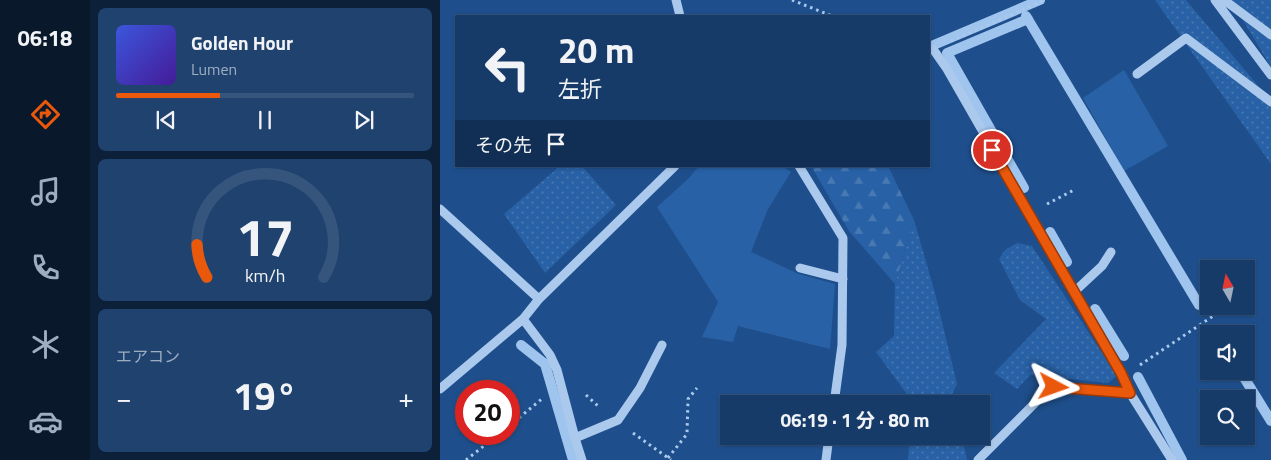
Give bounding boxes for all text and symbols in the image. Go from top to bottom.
text: 06:18 [18,21,72,55]
text: 20 m [558,23,634,77]
text: Golden Hour [191,28,293,57]
icon: left [475,35,540,100]
text: Lumen [191,57,237,81]
text: 左折 [558,72,602,106]
icon: directions [28,97,63,132]
icon: previous [152,106,180,134]
icon: pause [251,106,279,134]
icon: next [350,106,378,134]
pin [971,129,1013,171]
text: その先 [475,130,532,159]
icon: arrive [542,130,570,158]
icon: arrive [978,136,1006,164]
icon: music [28,174,63,209]
text: 17 [236,197,294,276]
icon: phone [28,250,63,285]
north arrow [1200,260,1255,315]
map controls [1200,260,1255,445]
text: km/h [245,262,285,289]
button: sound [1200,325,1255,380]
icon: climate [28,327,63,362]
text: エアコン [116,344,180,368]
position arrow [1027,360,1079,412]
text: 19° [233,367,297,425]
text: − [116,376,132,419]
text: + [398,376,414,419]
speed limit sign: 20 [455,380,520,445]
button: search [1200,390,1255,445]
icon: car [28,404,63,439]
text: 06:19 · 1 分 · 80 m [780,405,930,434]

